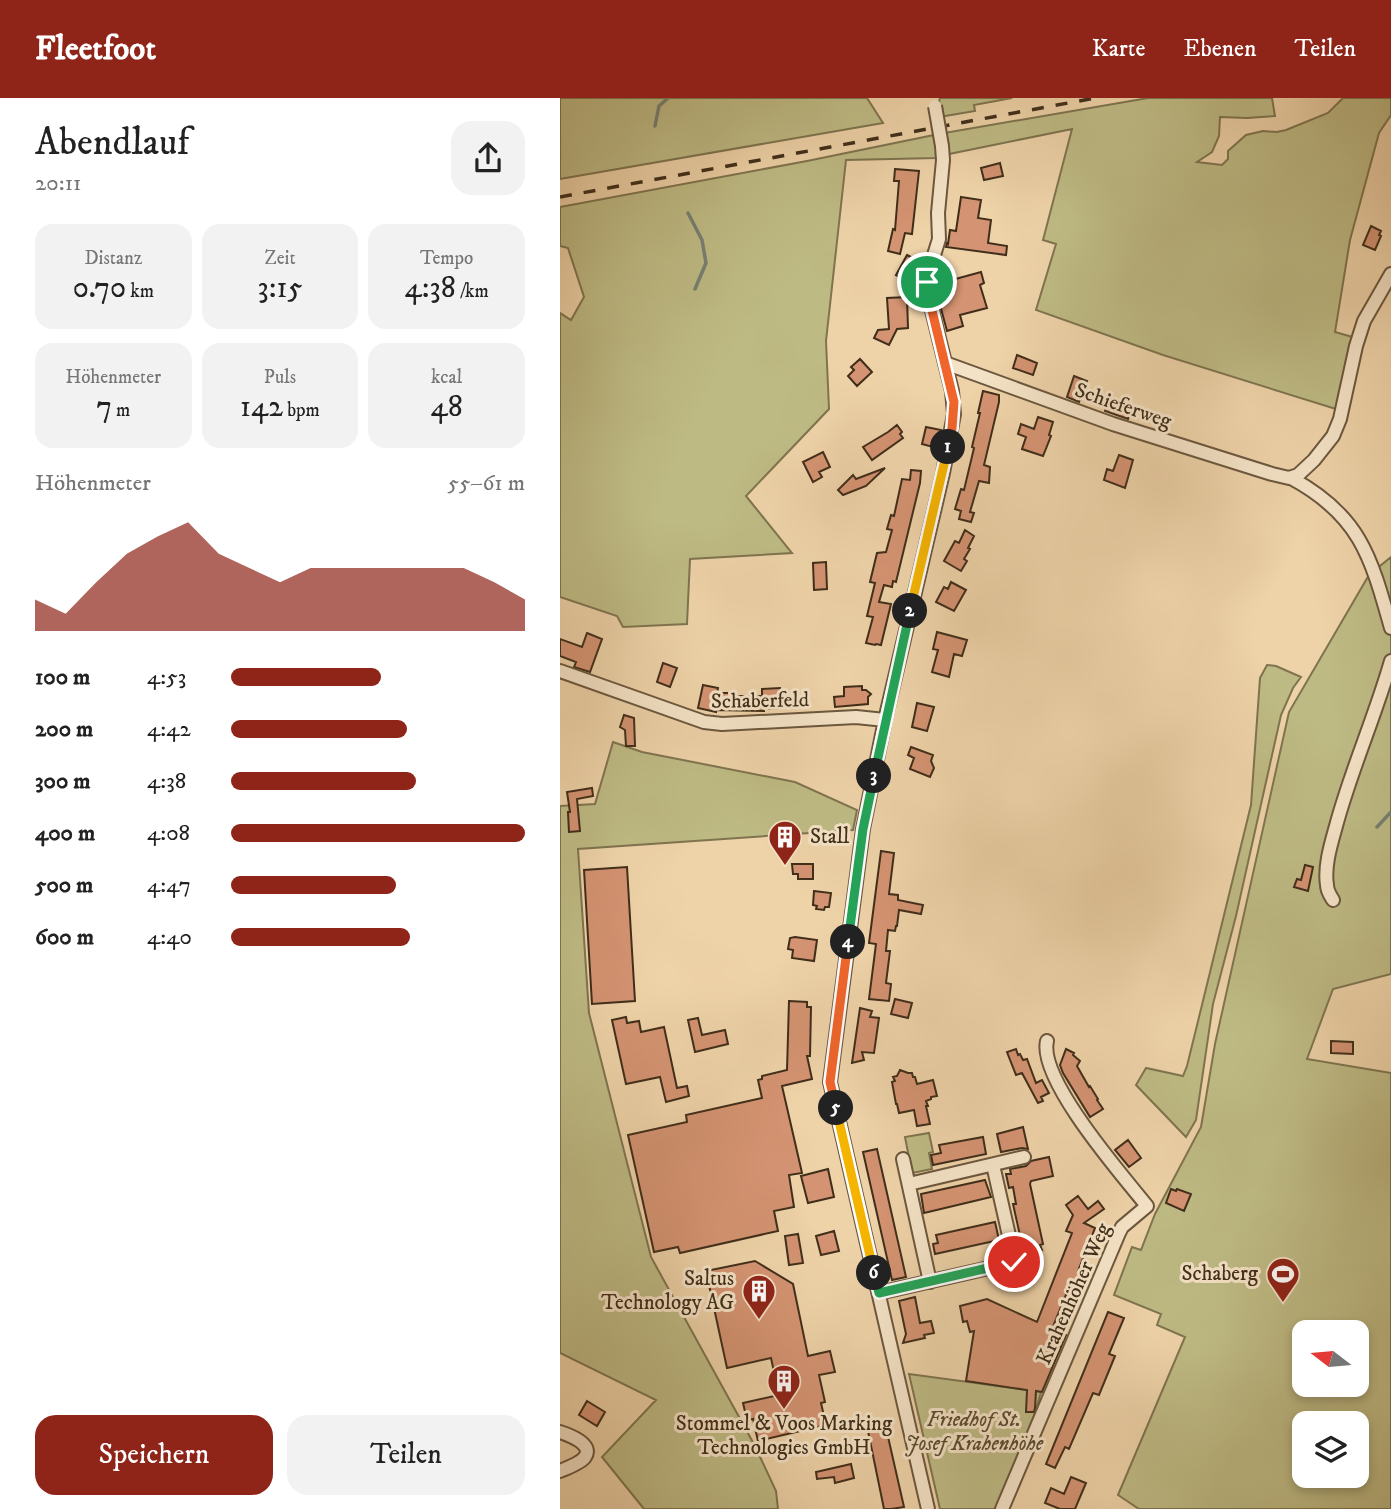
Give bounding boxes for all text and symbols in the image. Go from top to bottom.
text: Fleetfoot [35,29,156,70]
text: Karte [1092,34,1145,64]
text: Ebenen [1183,34,1257,64]
text: Teilen [1295,34,1356,64]
text: Abendlauf [35,119,189,167]
button: share [451,121,525,195]
text: 20:11 [35,169,82,198]
text: Distanz [84,247,142,270]
text: Zeit [264,247,295,270]
text: Tempo [420,247,473,270]
pin [897,252,957,312]
icon: arrive [908,263,946,301]
text: 0.70 [73,270,126,307]
text: 3:15 [258,270,302,307]
text: 4:38 [405,270,456,307]
text: km [126,280,154,303]
text: /km [456,280,489,303]
text: Höhenmeter [66,366,161,389]
text: Puls [264,366,296,389]
text: kcal [431,366,462,389]
street label: Schieferweg [1071,377,1176,435]
text: 7 [96,389,112,426]
text: 142 [240,389,283,426]
text: 48 [431,389,463,426]
text: m [112,399,130,422]
text: bpm [283,399,320,422]
pin: 1 [930,430,966,464]
text: 1 [944,435,951,458]
text: Höhenmeter [35,469,151,498]
text: 55–61 m [448,469,525,498]
pin: 2 [892,594,928,628]
text: 2 [905,599,914,622]
text: 100 m [35,663,90,692]
text: 4:53 [147,663,186,692]
street label: Schaberfeld [711,687,810,715]
text: 200 m [35,715,93,744]
text: 4:42 [147,715,191,744]
pin: 3 [856,758,892,794]
text: 3 [870,764,877,787]
text: 300 m [35,767,91,796]
text: 4:38 [147,767,186,796]
building icon: Stall [766,818,804,867]
text: 400 m [35,819,95,848]
text: 4:08 [147,819,190,848]
place label: Stall [810,824,850,850]
text: 500 m [35,871,93,900]
text: 4:47 [147,871,191,900]
text: 600 m [35,923,94,952]
text: 4:40 [147,923,192,952]
pin: 4 [830,924,866,960]
text: 4 [842,930,853,953]
pin: 5 [818,1090,854,1126]
text: 5 [831,1096,840,1119]
street label: Krahenhöher Weg [1031,1218,1117,1369]
pin [984,1232,1044,1292]
icon: check [995,1243,1033,1281]
sports icon: Schaberg [1264,1255,1302,1304]
pin: 6 [856,1256,892,1290]
text: 6 [869,1261,878,1284]
place label: Schaberg [1181,1261,1259,1287]
place label: Saltus Technology AG [601,1266,734,1316]
building icon: Saltus Technology AG [740,1272,778,1321]
north arrow [1292,1320,1368,1396]
map controls [1292,1320,1369,1488]
building icon: Stommel & Voos Marking Technologies GmbH [765,1362,803,1411]
park label: Friedhof St. Josef Krahenhöhe [905,1407,1044,1457]
place label: Stommel & Voos Marking Technologies GmbH [676,1411,893,1461]
button: layers [1292,1411,1369,1488]
button: Speichern [35,1415,273,1495]
button: Teilen [287,1415,525,1495]

